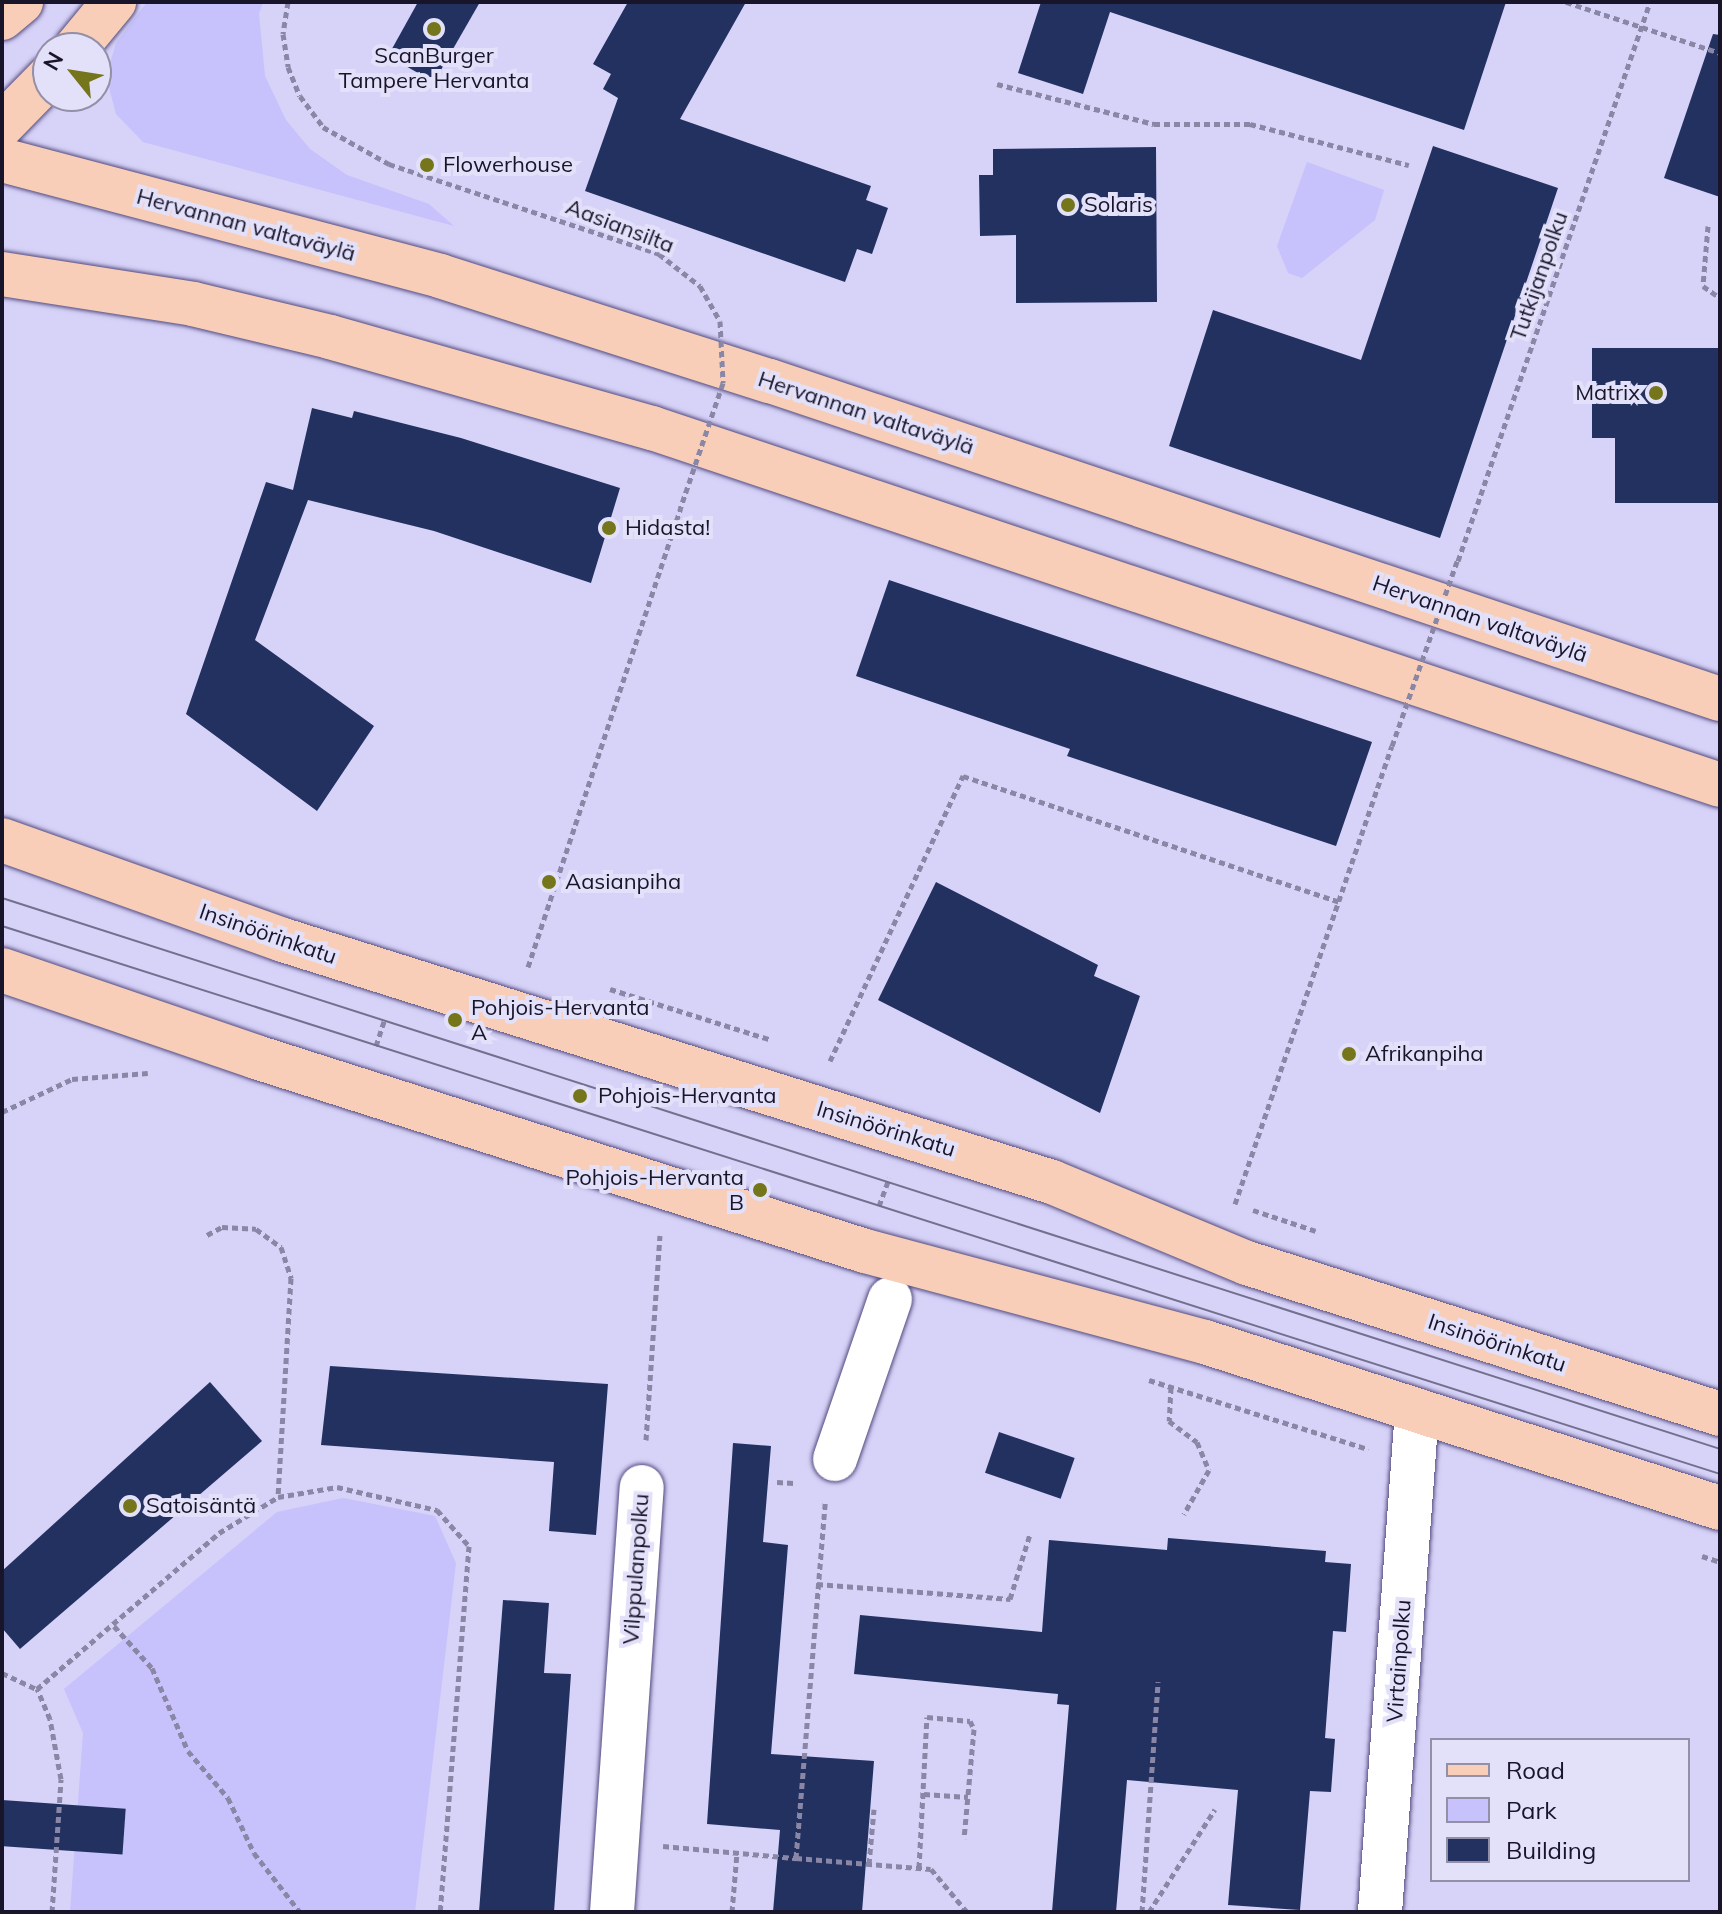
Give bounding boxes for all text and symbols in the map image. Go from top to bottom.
marker: ScanBurger Tampere Hervanta [425,20,443,38]
north arrow [32,32,112,112]
place label: ScanBurger Tampere Hervanta [339,42,529,94]
text: N [37,47,69,75]
place label: Flowerhouse [443,152,573,178]
marker: Flowerhouse [418,156,436,174]
street label: Hervannan valtaväylä [134,183,358,267]
place label: Solaris [1084,192,1153,218]
street label: Aasiansilta [562,193,678,259]
marker: Solaris [1059,196,1077,214]
street label: Tutkijanpolku [1505,208,1573,344]
street label: Hervannan valtaväylä [755,366,977,460]
place label: Matrix [1575,380,1640,406]
marker: Matrix [1647,384,1665,402]
place label: Hidasta! [625,515,710,541]
marker: Hidasta! [600,519,618,537]
street label: Hervannan valtaväylä [1369,570,1591,668]
place label: Aasianpiha [565,869,681,895]
marker: Aasianpiha [540,873,558,891]
street label: Insinöörinkatu [196,898,340,970]
place label: Pohjois-Hervanta A [471,994,650,1046]
marker: Pohjois-Hervanta A [446,1011,464,1029]
place label: Afrikanpiha [1365,1041,1484,1067]
marker: Afrikanpiha [1340,1045,1358,1063]
place label: Pohjois-Hervanta [598,1083,777,1109]
marker: Pohjois-Hervanta [569,1085,591,1107]
street label: Insinöörinkatu [813,1095,959,1163]
place label: Pohjois-Hervanta B [565,1164,744,1216]
marker: Pohjois-Hervanta B [751,1181,769,1199]
street label: Insinöörinkatu [1425,1308,1569,1378]
place label: Satoisäntä [146,1493,256,1519]
street label: Vilppulanpolku [618,1493,654,1645]
marker: Satoisäntä [121,1497,139,1515]
street label: Virtainpolku [1382,1599,1416,1723]
legend [1430,1738,1690,1882]
text: Road [1506,1755,1565,1785]
text: Park [1506,1795,1557,1825]
text: Building [1506,1835,1596,1865]

